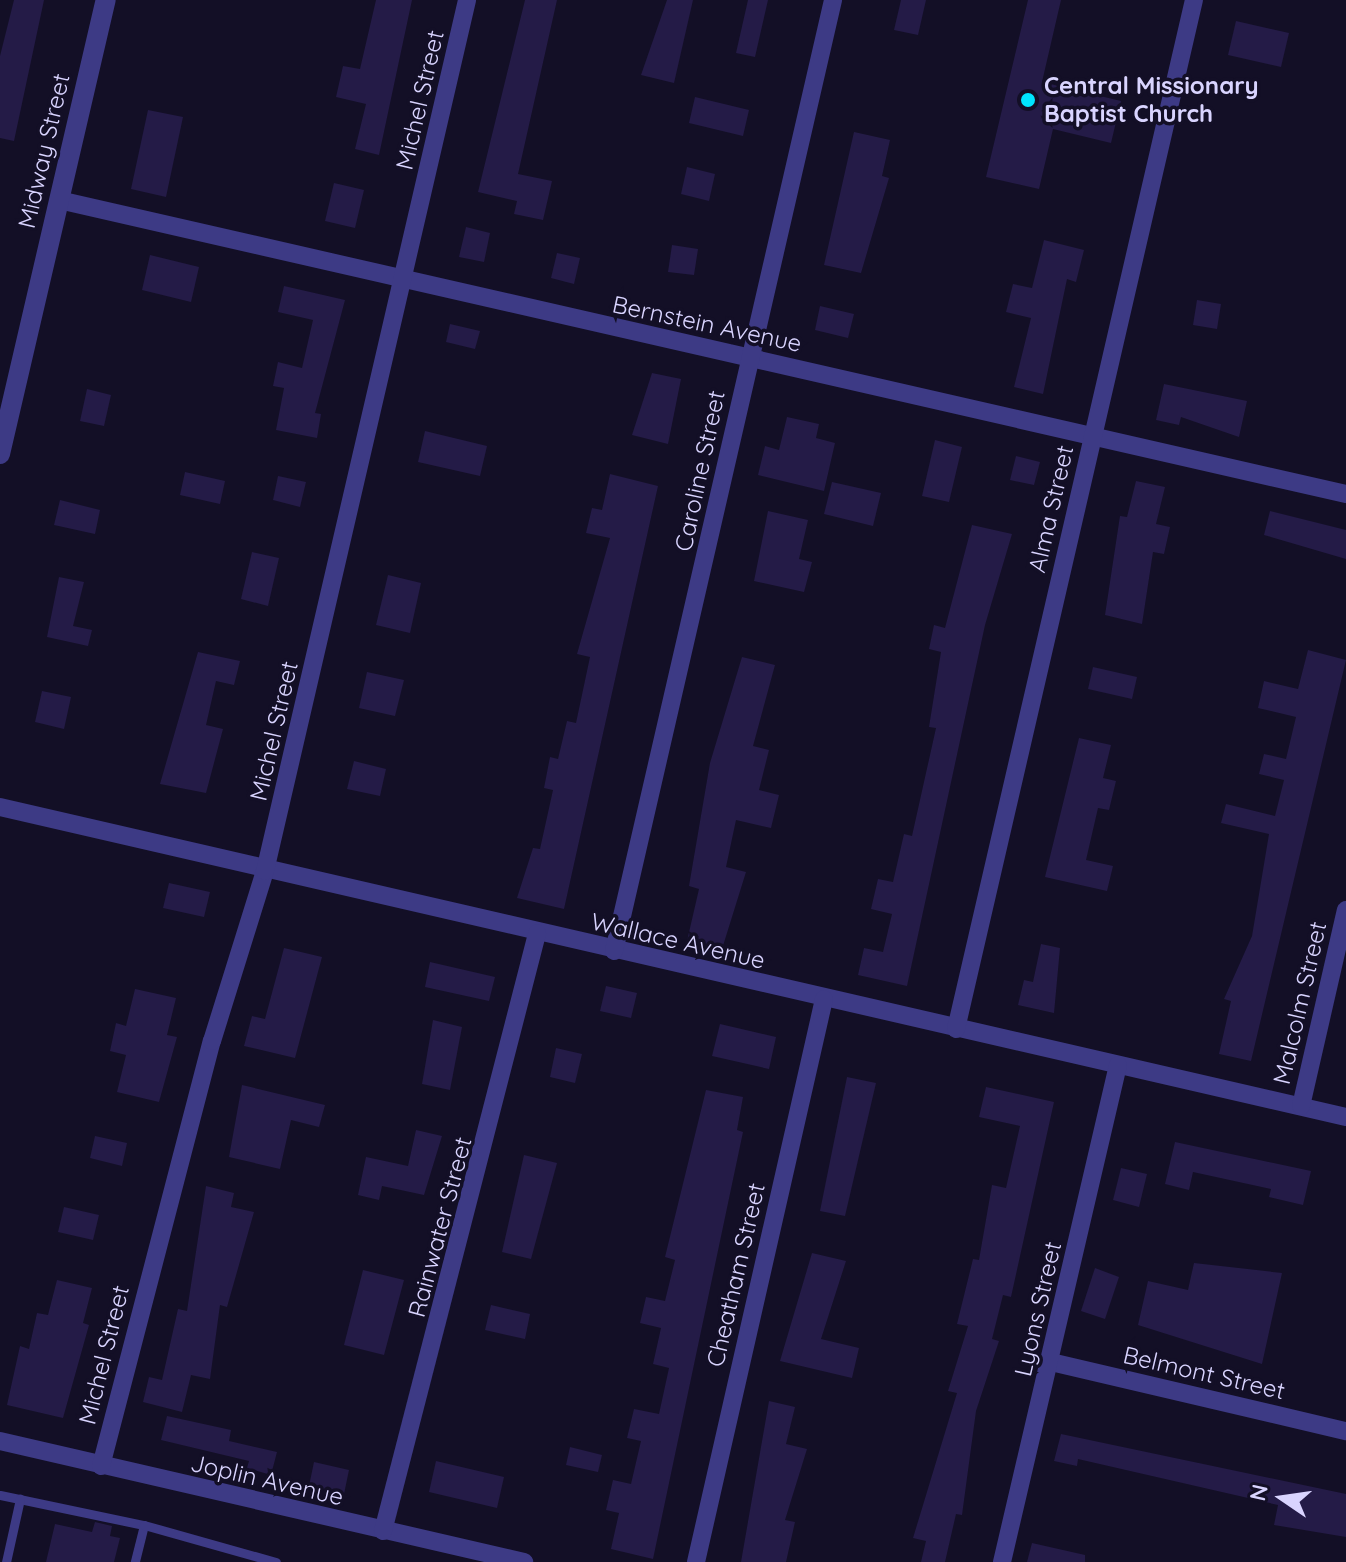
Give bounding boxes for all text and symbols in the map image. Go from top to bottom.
street label: Michel Street [390,27,450,173]
street label: Midway Street [12,71,76,231]
place label: Central Missionary Baptist Church [1044,72,1259,128]
marker: Central Missionary Baptist Church [1019,91,1037,109]
street label: Bernstein Avenue [610,290,804,358]
street label: Caroline Street [669,388,731,554]
street label: Alma Street [1022,443,1080,575]
street label: Michel Street [244,658,304,804]
street label: Wallace Avenue [588,907,768,975]
street label: Malcolm Street [1267,919,1333,1087]
street label: Rainwater Street [402,1134,478,1320]
street label: Cheatham Street [701,1180,771,1370]
street label: Lyons Street [1009,1239,1067,1379]
street label: Michel Street [73,1282,135,1428]
street label: Belmont Street [1120,1340,1288,1406]
street label: Joplin Avenue [188,1448,346,1512]
north arrow [1242,1458,1322,1538]
text: N [1243,1482,1274,1504]

